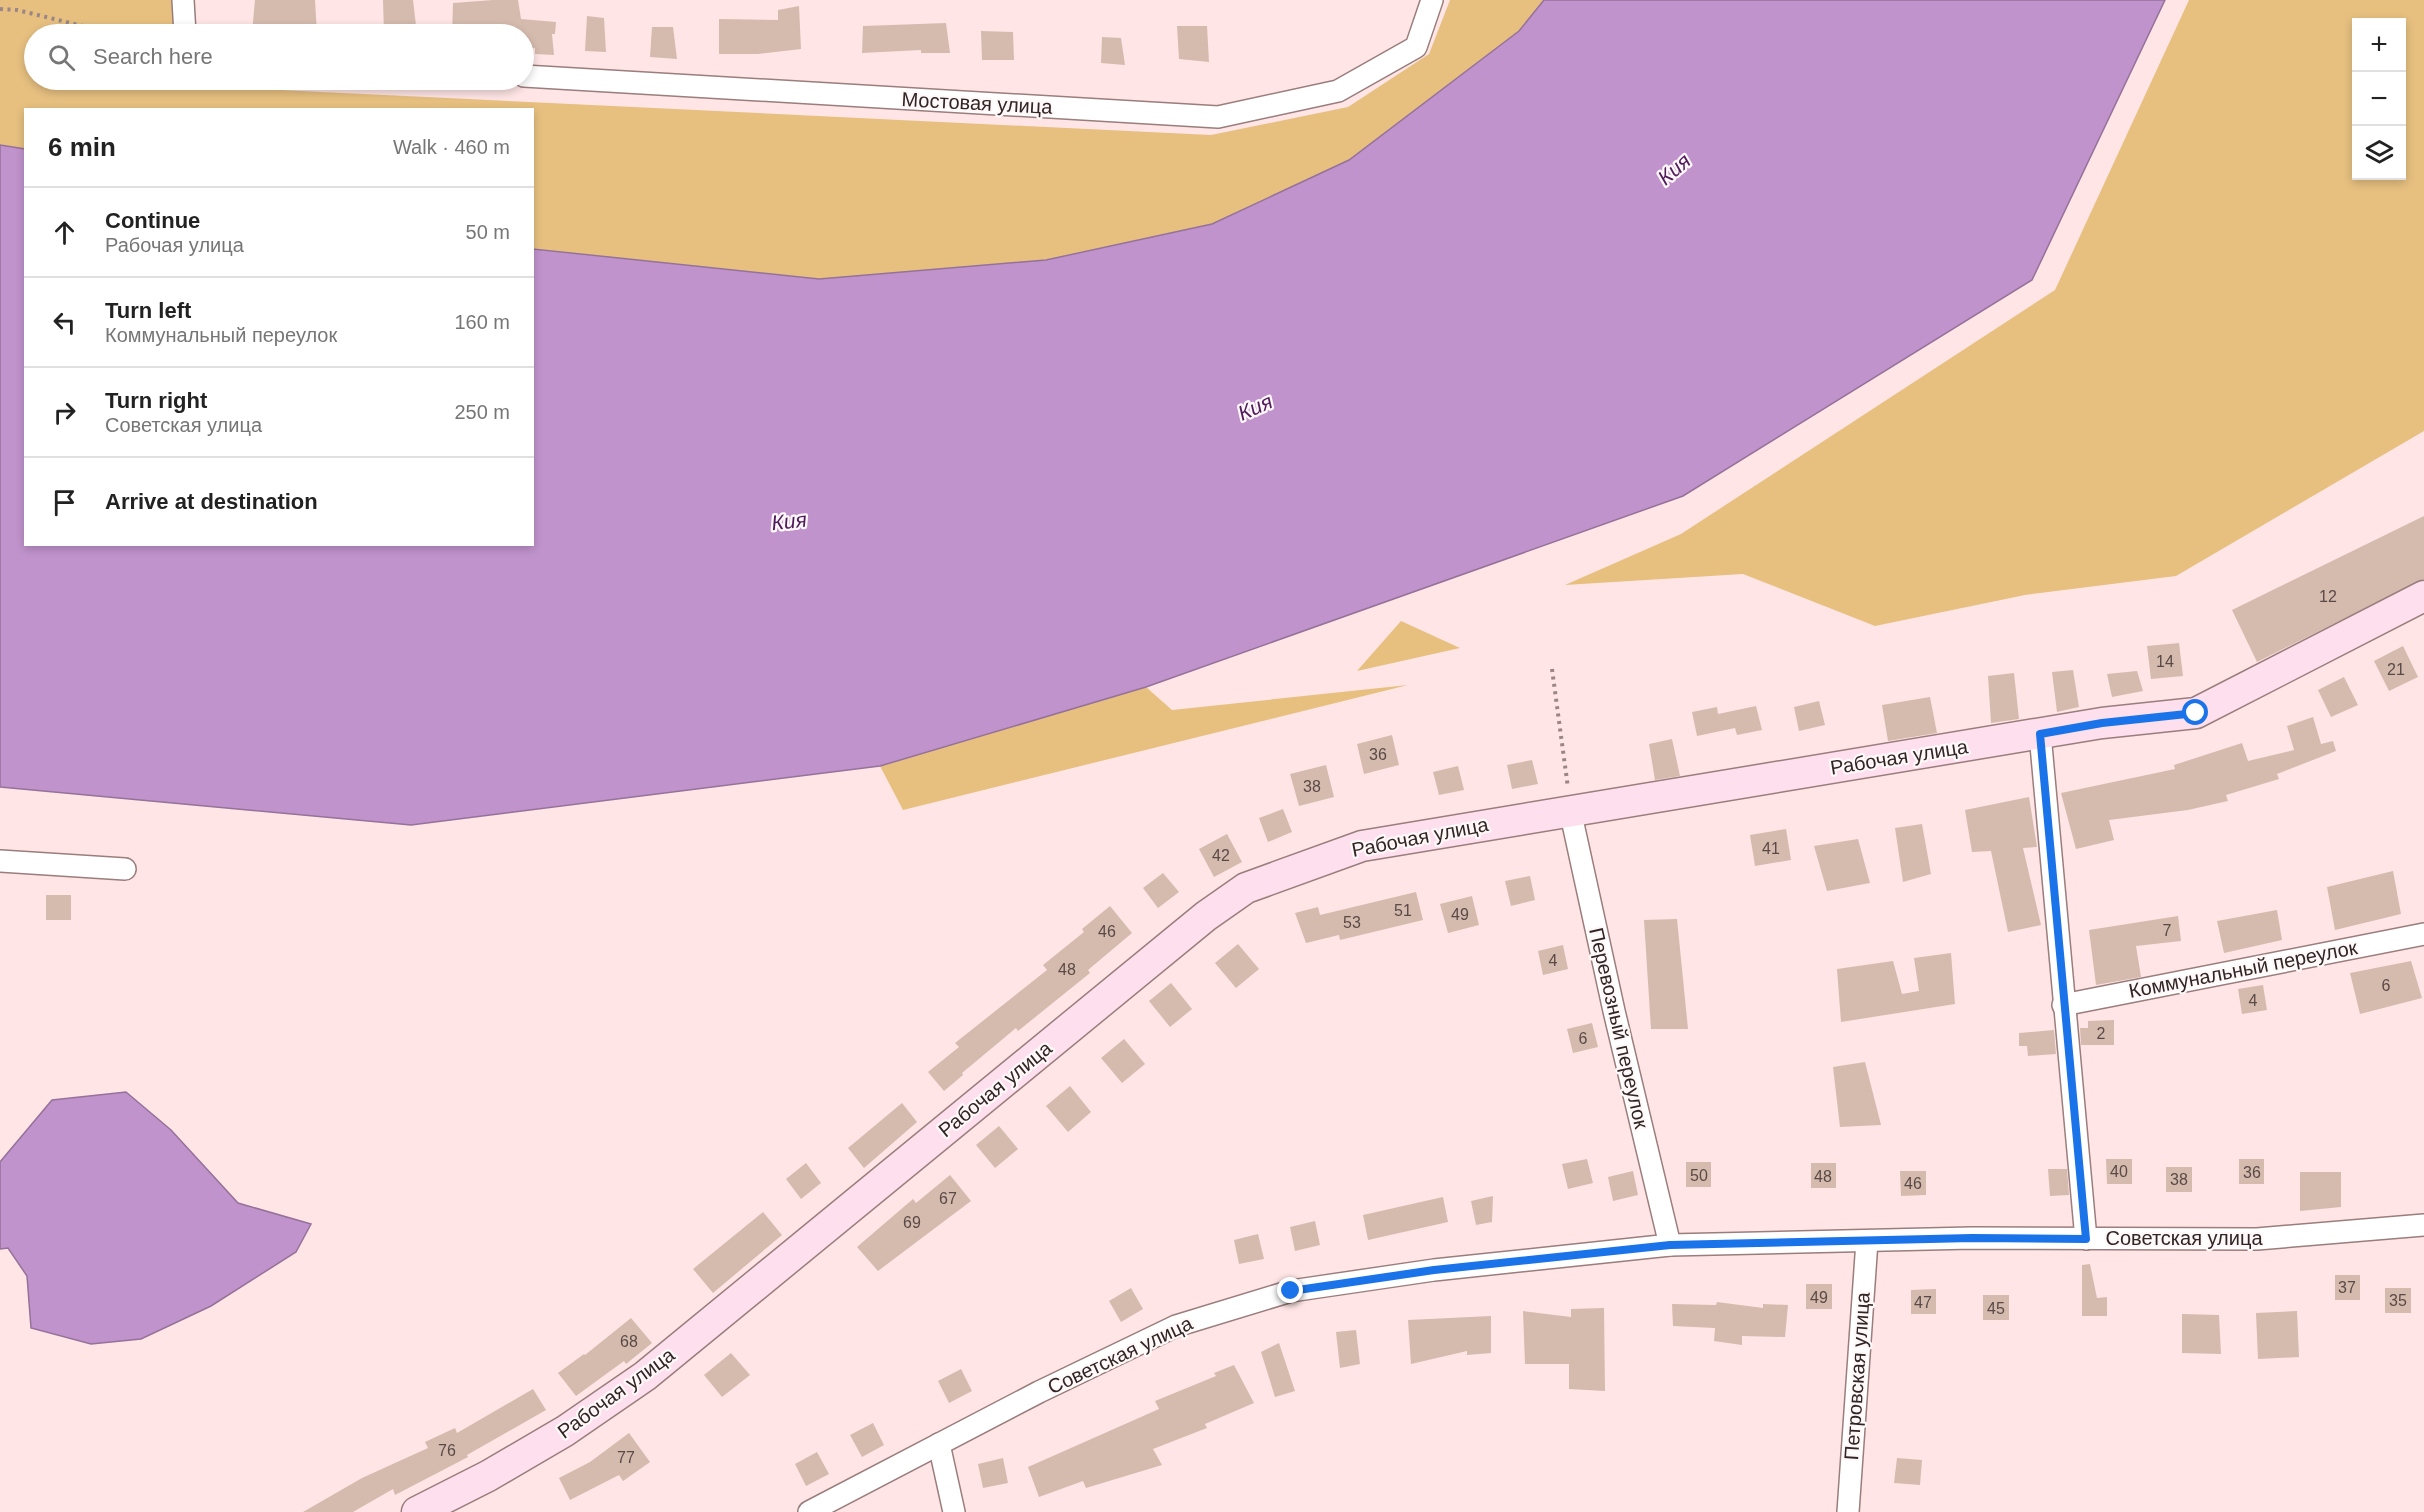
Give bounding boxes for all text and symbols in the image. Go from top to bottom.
map controls [2352,18,2406,180]
button: + [2352,18,2406,72]
search box [24,24,534,90]
icon: search [45,41,78,74]
text: Search here [93,44,213,69]
button: − [2352,72,2406,126]
street label: Мостовая улица [901,88,1054,118]
button: layers [2352,126,2406,180]
text: 6 min [48,132,116,162]
text: Walk · 460 m [393,136,510,158]
water label: Кия [1653,149,1695,189]
text: Continue [105,208,200,233]
icon: ahead [48,216,81,249]
text: 50 m [466,221,510,243]
text: Рабочая улица [105,234,244,256]
text: Turn left [105,298,191,323]
icon: left [48,306,81,339]
text: 160 m [454,311,510,333]
text: Коммунальный переулок [105,324,337,346]
text: Turn right [105,388,207,413]
water label: Кия [1234,389,1276,425]
icon: right [48,396,81,429]
text: 250 m [454,401,510,423]
text: Советская улица [105,414,262,436]
icon: arrive [48,486,81,519]
text: Arrive at destination [105,489,318,514]
water label: Кия [770,508,808,534]
house number: 12 [2319,588,2337,605]
house number: 14 [2156,653,2174,670]
house number: 21 [2387,661,2405,678]
route start [2182,699,2208,725]
street label: Рабочая улица [1829,735,1970,779]
house number: 36 [1369,746,1387,763]
house number: 38 [1303,778,1321,795]
street label: Рабочая улица [1350,813,1491,861]
house number: 41 [1762,840,1780,857]
house number: 42 [1212,847,1230,864]
house number: 51 [1394,902,1412,919]
house number: 49 [1451,906,1469,923]
house number: 53 [1343,914,1361,931]
house number: 7 [2163,922,2172,939]
house number: 46 [1098,923,1116,940]
street label: Перевозный переулок [1585,925,1653,1131]
street label: Коммунальный переулок [2127,936,2359,1002]
house number: 4 [1549,952,1558,969]
house number: 48 [1058,961,1076,978]
house number: 6 [2382,977,2391,994]
house number: 4 [2249,992,2258,1009]
house number: 2 [2097,1025,2106,1042]
house number: 6 [1579,1030,1588,1047]
street label: Рабочая улица [934,1036,1057,1141]
house number: 40 [2110,1163,2128,1180]
house number: 36 [2243,1164,2261,1181]
house number: 50 [1690,1167,1708,1184]
house number: 48 [1814,1168,1832,1185]
house number: 38 [2170,1171,2188,1188]
house number: 46 [1904,1175,1922,1192]
house number: 67 [939,1190,957,1207]
house number: 69 [903,1214,921,1231]
street label: Советская улица [2105,1227,2263,1249]
route end [1277,1277,1303,1303]
house number: 37 [2338,1279,2356,1296]
house number: 49 [1810,1289,1828,1306]
street label: Петровская улица [1840,1290,1874,1461]
house number: 35 [2389,1292,2407,1309]
house number: 47 [1914,1294,1932,1311]
house number: 45 [1987,1300,2005,1317]
street label: Советская улица [1044,1311,1197,1398]
house number: 68 [620,1333,638,1350]
street label: Рабочая улица [553,1343,679,1443]
house number: 76 [438,1442,456,1459]
house number: 77 [617,1449,635,1466]

